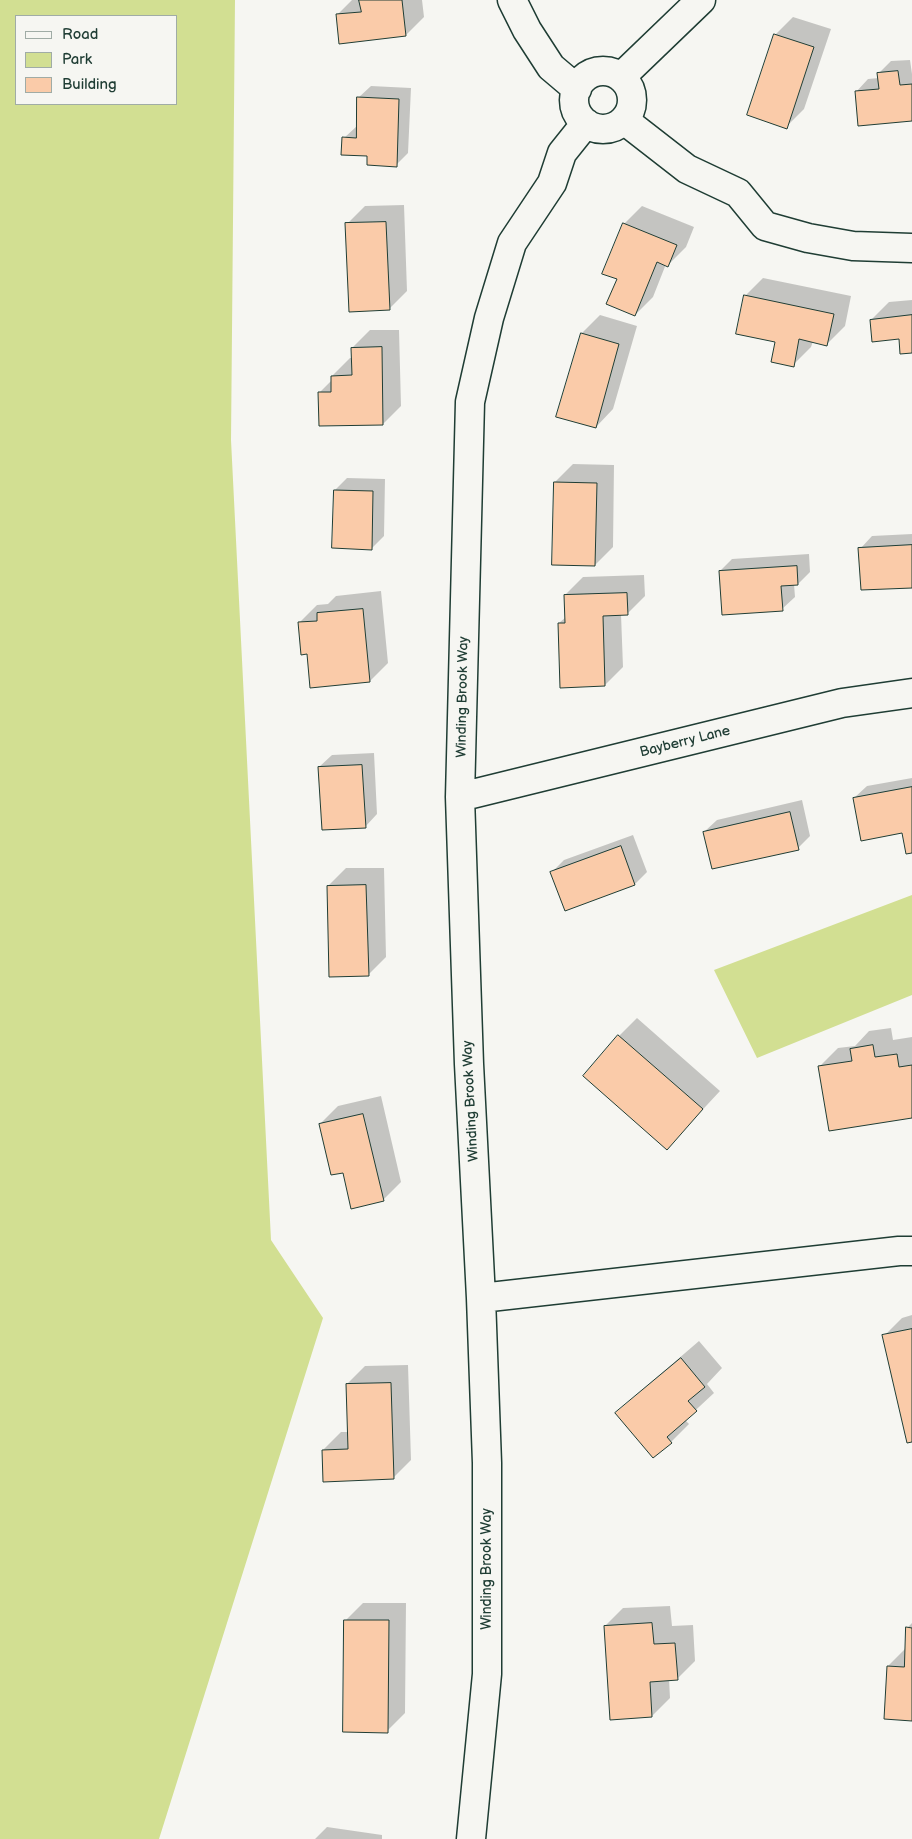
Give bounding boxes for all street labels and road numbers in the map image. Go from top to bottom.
street label: Winding Brook Way [454,636,472,758]
street label: Bayberry Lane [638,723,732,761]
street label: Winding Brook Way [459,1040,483,1162]
street label: Winding Brook Way [479,1508,495,1630]

